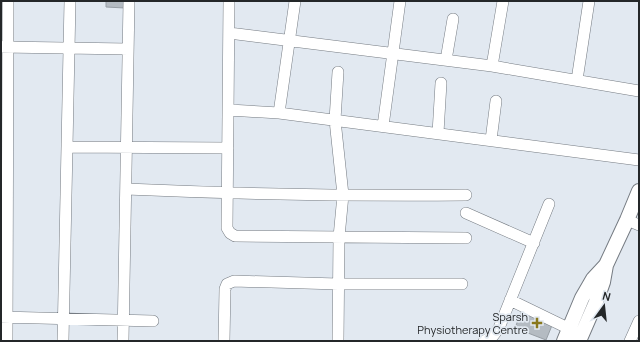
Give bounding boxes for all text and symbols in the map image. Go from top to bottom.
north arrow [584,286,624,326]
text: N [601,288,613,304]
place label: Sparsh Physiotherapy Centre [417,309,529,337]
marker: Sparsh Physiotherapy Centre [531,317,543,329]

